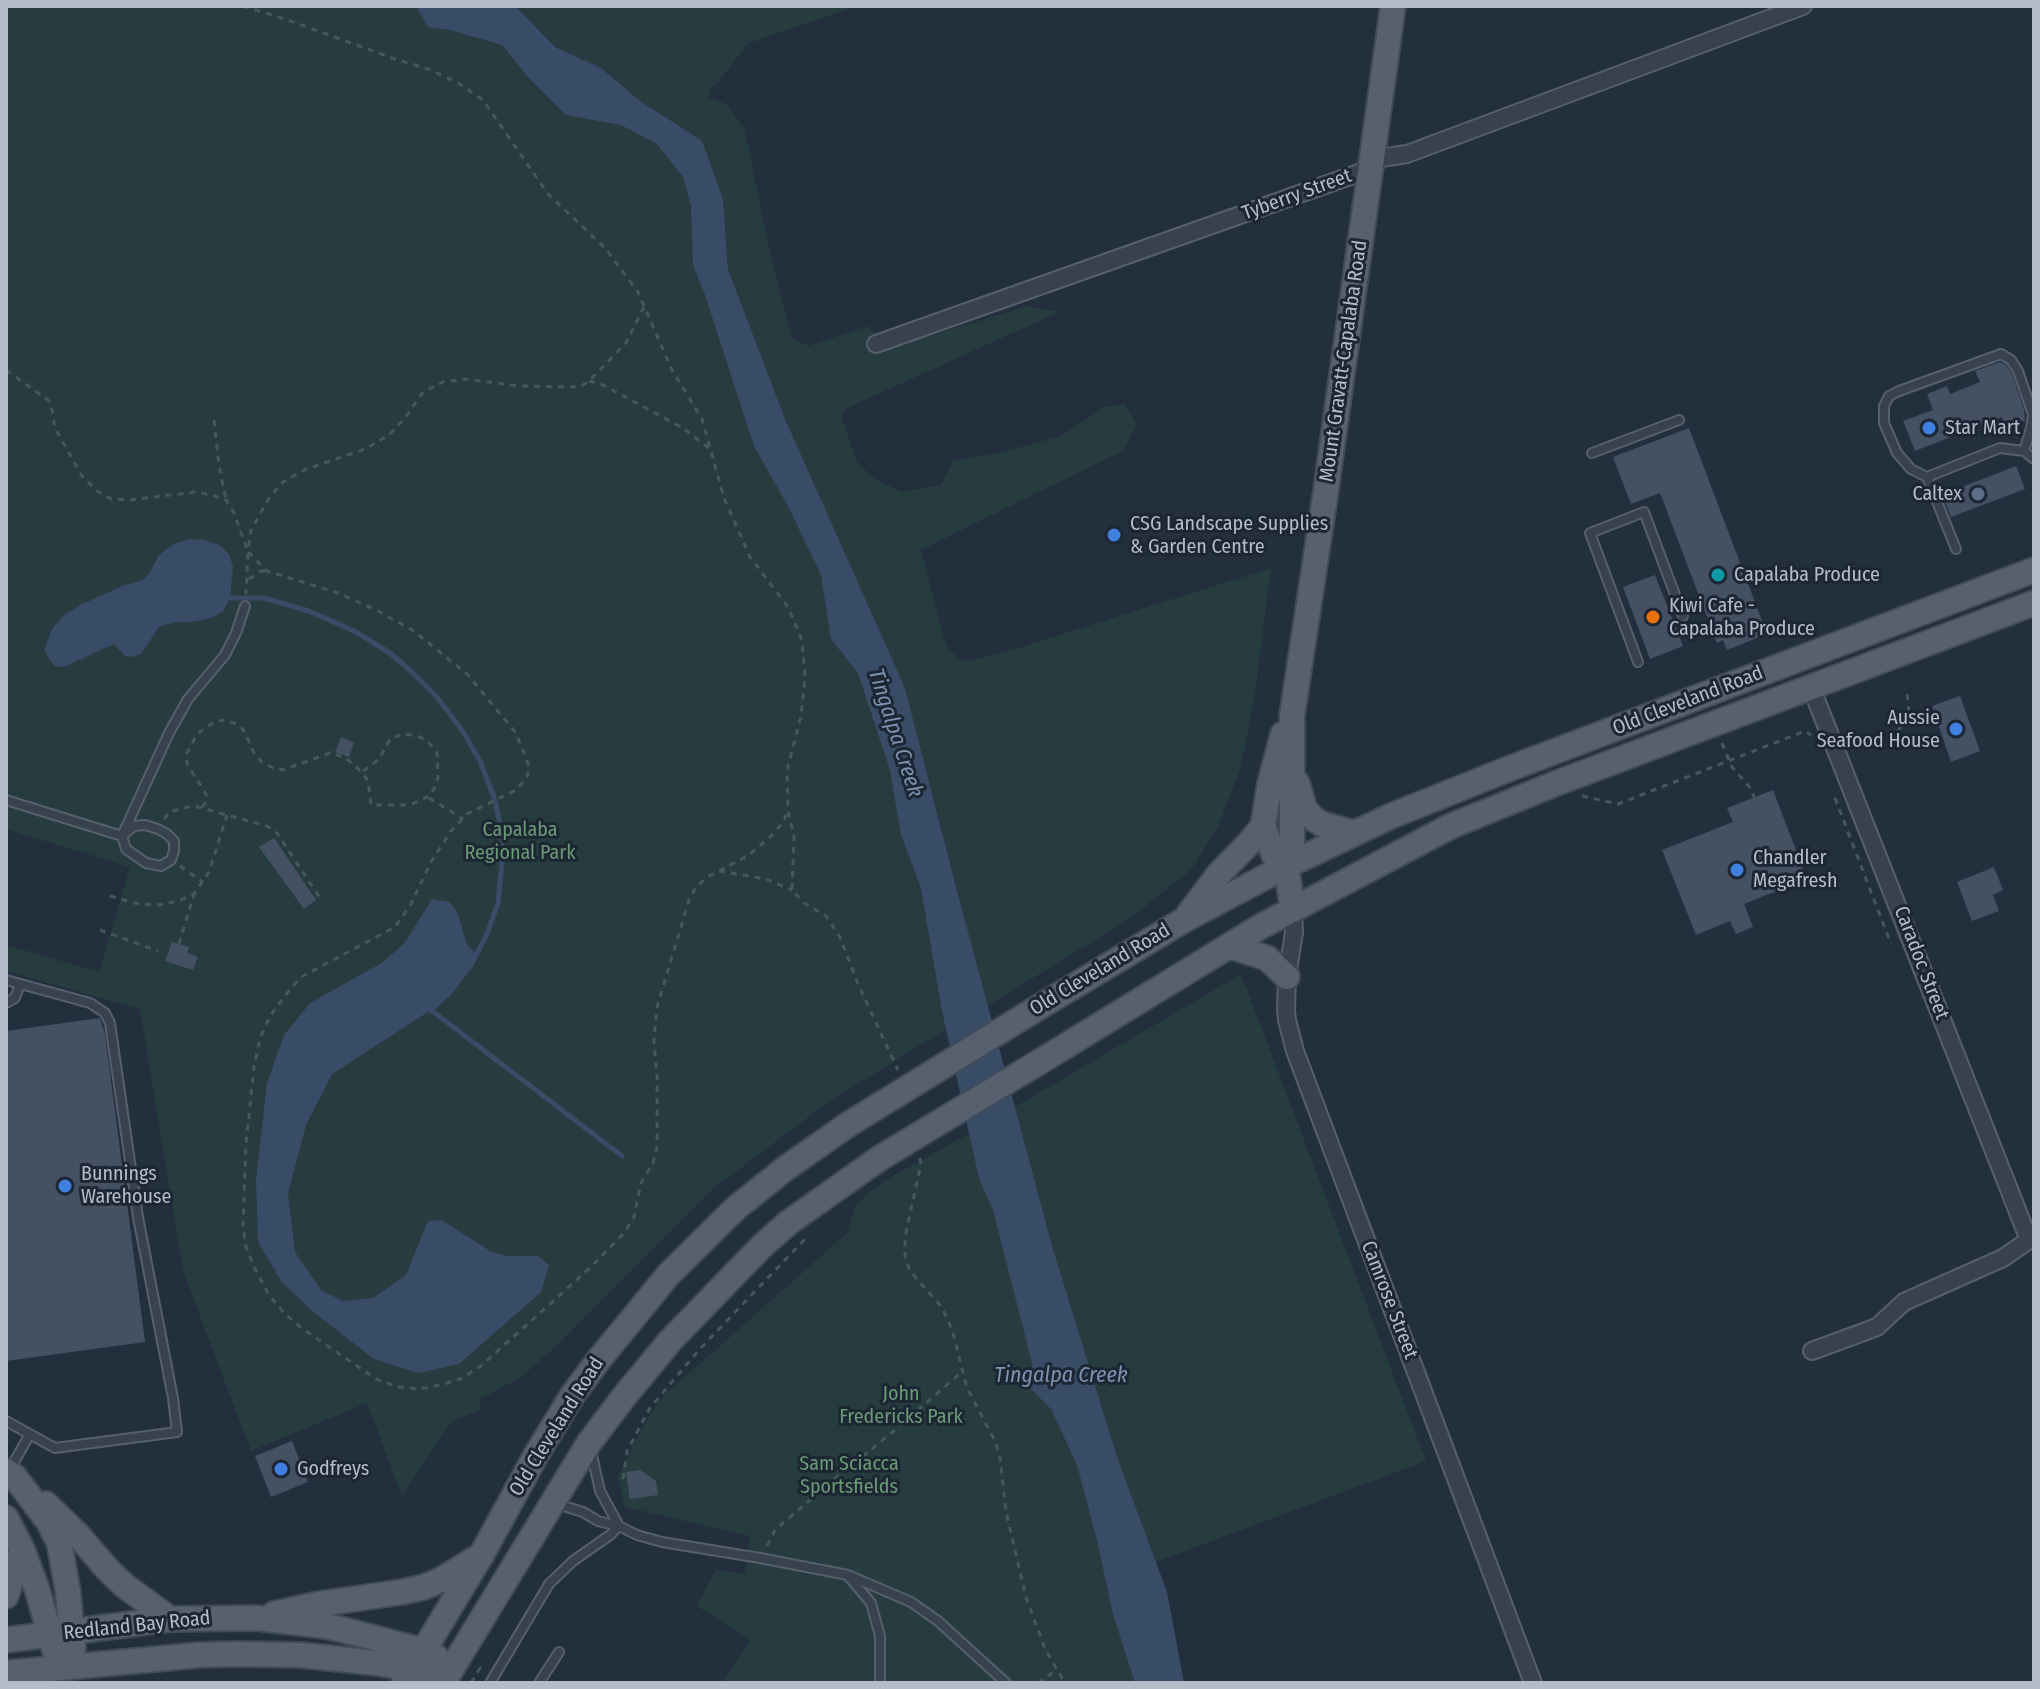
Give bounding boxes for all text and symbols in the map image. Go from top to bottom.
street label: Tyberry Street [1239,164,1355,226]
street label: Mount Gravatt-Capalaba Road [1315,239,1373,483]
place label: Star Mart [1945,416,2020,440]
marker: Star Mart [1920,419,1938,437]
place label: Caltex [1912,482,1962,506]
marker: Caltex [1969,485,1987,503]
place label: CSG Landscape Supplies & Garden Centre [1130,512,1328,559]
marker: CSG Landscape Supplies & Garden Centre [1105,526,1123,544]
place label: Capalaba Produce [1734,563,1880,587]
marker: Capalaba Produce [1709,566,1727,584]
place label: Kiwi Cafe - Capalaba Produce [1669,594,1815,641]
marker: Kiwi Cafe - Capalaba Produce [1644,608,1662,626]
street label: Old Cleveland Road [1609,661,1767,741]
water label: Tingalpa Creek [862,665,928,801]
place label: Aussie Seafood House [1817,706,1940,753]
marker: Aussie Seafood House [1947,720,1965,738]
park label: Capalaba Regional Park [464,818,576,865]
place label: Chandler Megafresh [1753,846,1837,893]
marker: Chandler Megafresh [1728,861,1746,879]
street label: Caradoc Street [1888,903,1954,1023]
street label: Old Cleveland Road [1026,919,1174,1021]
place label: Bunnings Warehouse [81,1162,171,1209]
marker: Bunnings Warehouse [56,1177,74,1195]
street label: Camrose Street [1356,1238,1422,1362]
street label: Old Cleveland Road [505,1353,609,1501]
water label: Tingalpa Creek [994,1363,1128,1389]
park label: John Fredericks Park [839,1382,963,1429]
park label: Sam Sciacca Sportsfields [799,1452,899,1499]
place label: Godfreys [297,1457,369,1481]
marker: Godfreys [272,1460,290,1478]
street label: Redland Bay Road [62,1606,212,1646]

